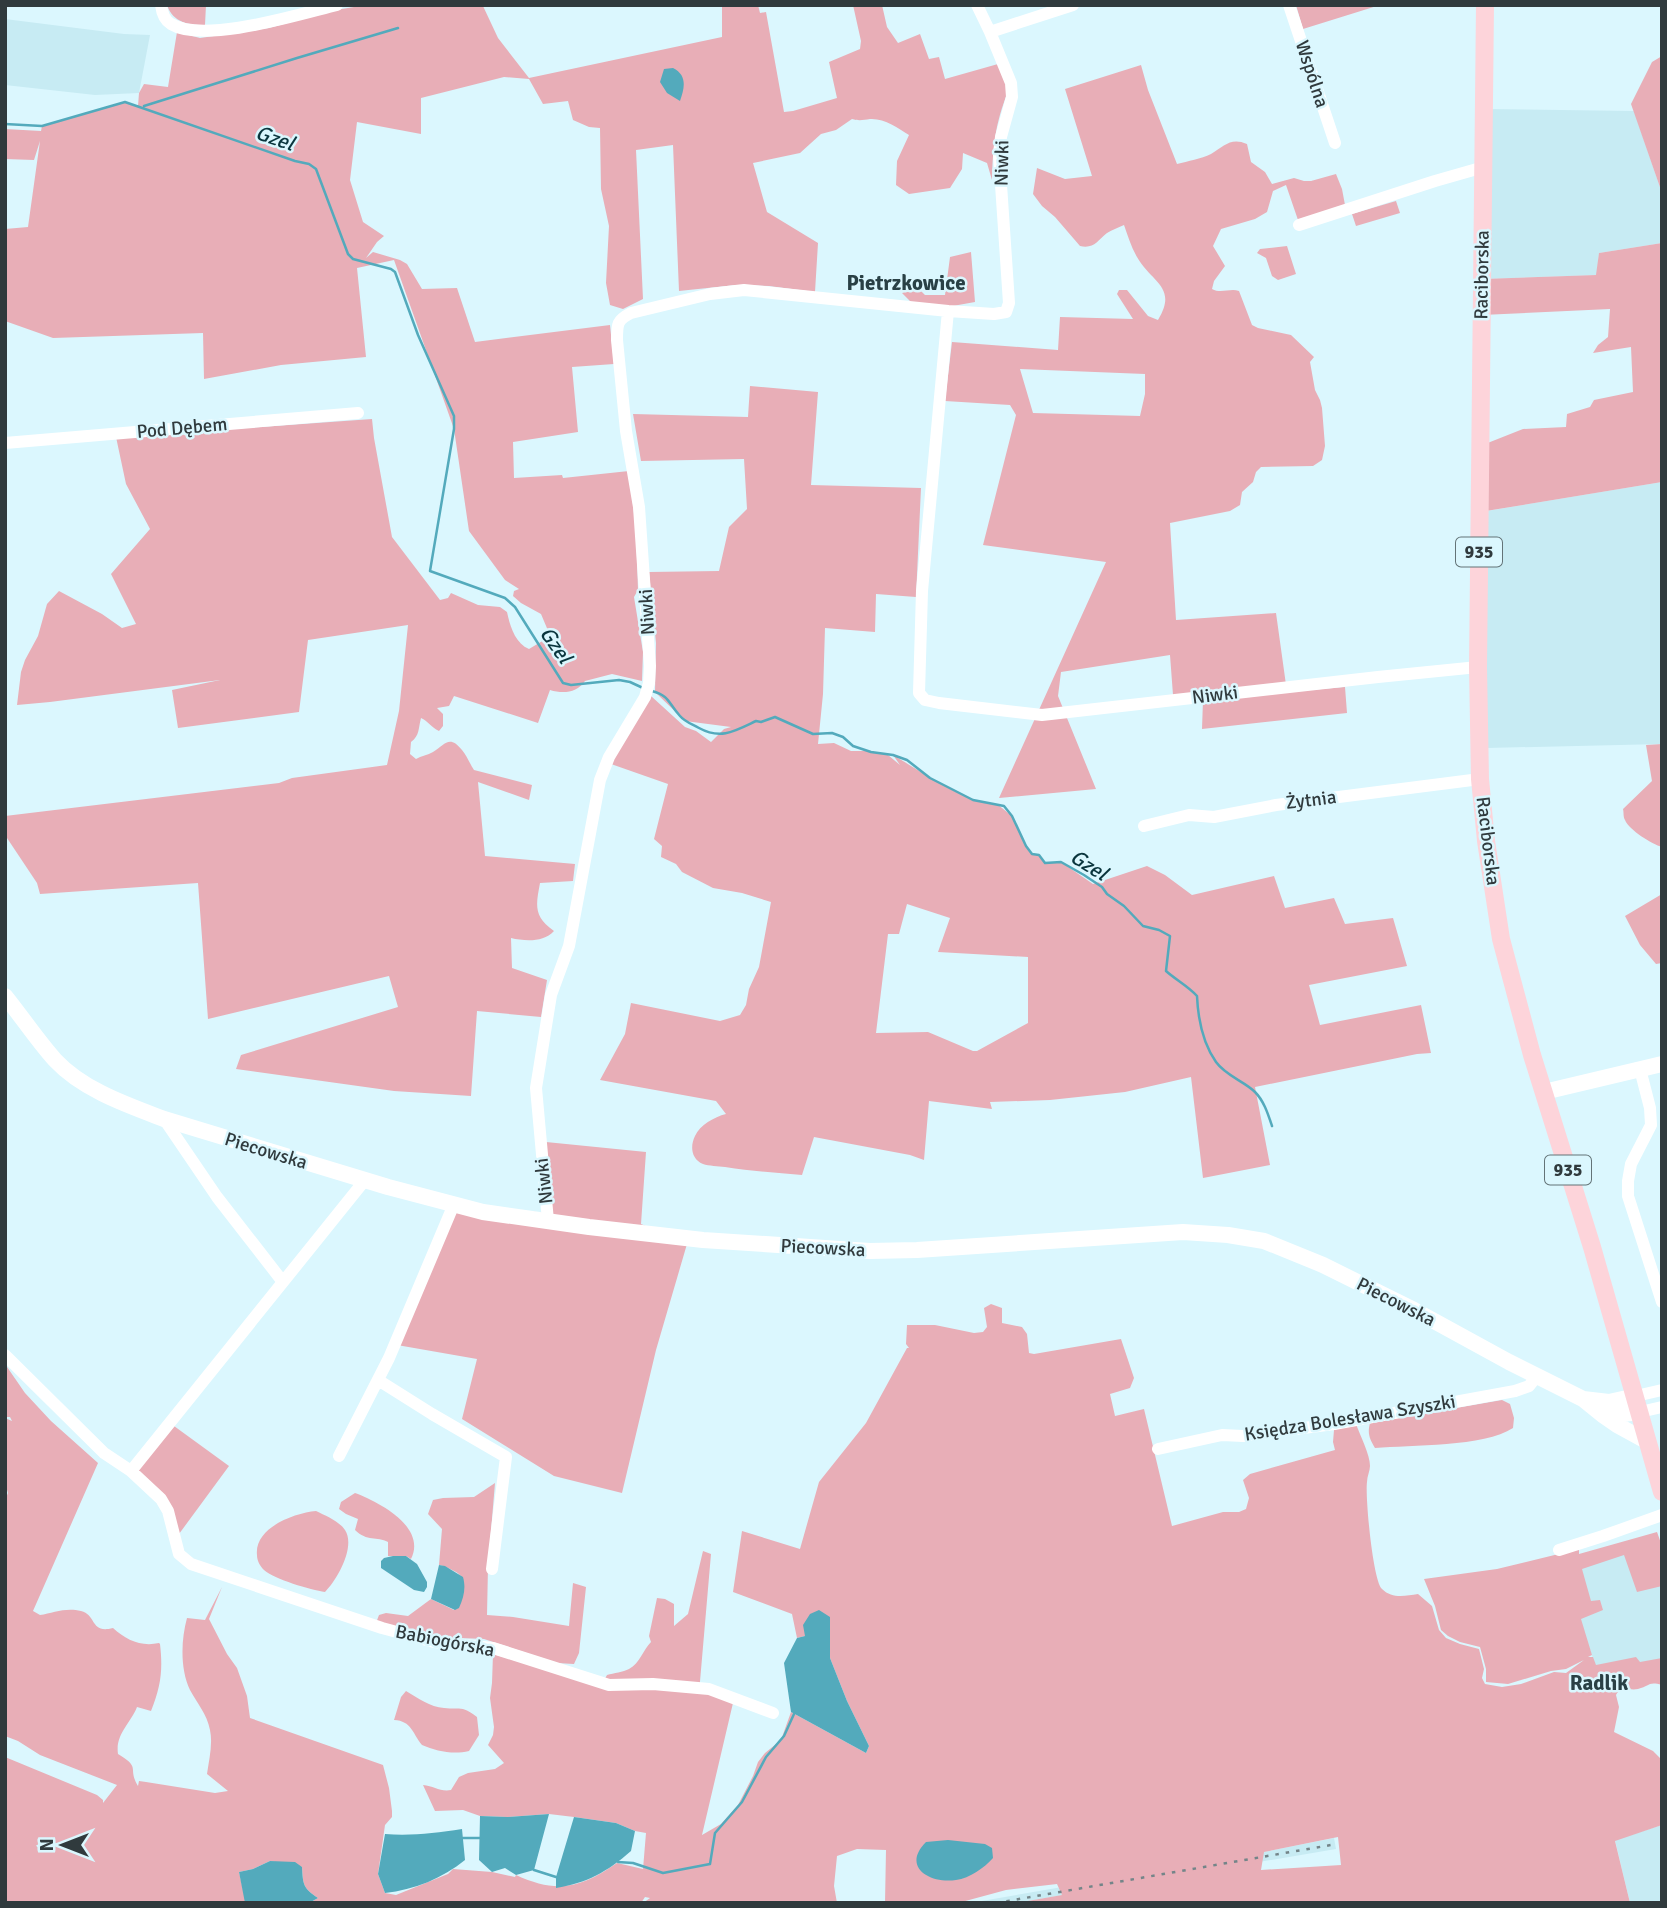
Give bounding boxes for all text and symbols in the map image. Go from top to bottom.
street label: Wspólna [1290,37,1334,111]
water label: Gzel [252,119,300,157]
street label: Niwki [990,140,1014,186]
street label: Raciborska [1469,230,1495,320]
district label: Pietrzkowice [846,270,966,296]
street label: Pod Dębem [136,412,228,444]
road number: 935 [1456,538,1502,566]
street label: Niwki [634,588,660,636]
water label: Gzel [534,621,579,670]
street label: Niwki [1191,680,1239,710]
street label: Żytnia [1284,785,1338,815]
street label: Raciborska [1471,795,1505,887]
water label: Gzel [1065,844,1114,887]
street label: Piecowska [222,1127,310,1175]
road number: 935 [1545,1156,1591,1184]
street label: Niwki [530,1157,558,1205]
street label: Piecowska [780,1234,866,1262]
street label: Piecowska [1353,1272,1439,1332]
street label: Księdza Bolesława Szyszki [1243,1389,1457,1447]
street label: Babiogórska [393,1620,497,1662]
district label: Radlik [1570,1670,1628,1696]
north arrow [28,1810,98,1880]
text: N [35,1838,59,1852]

